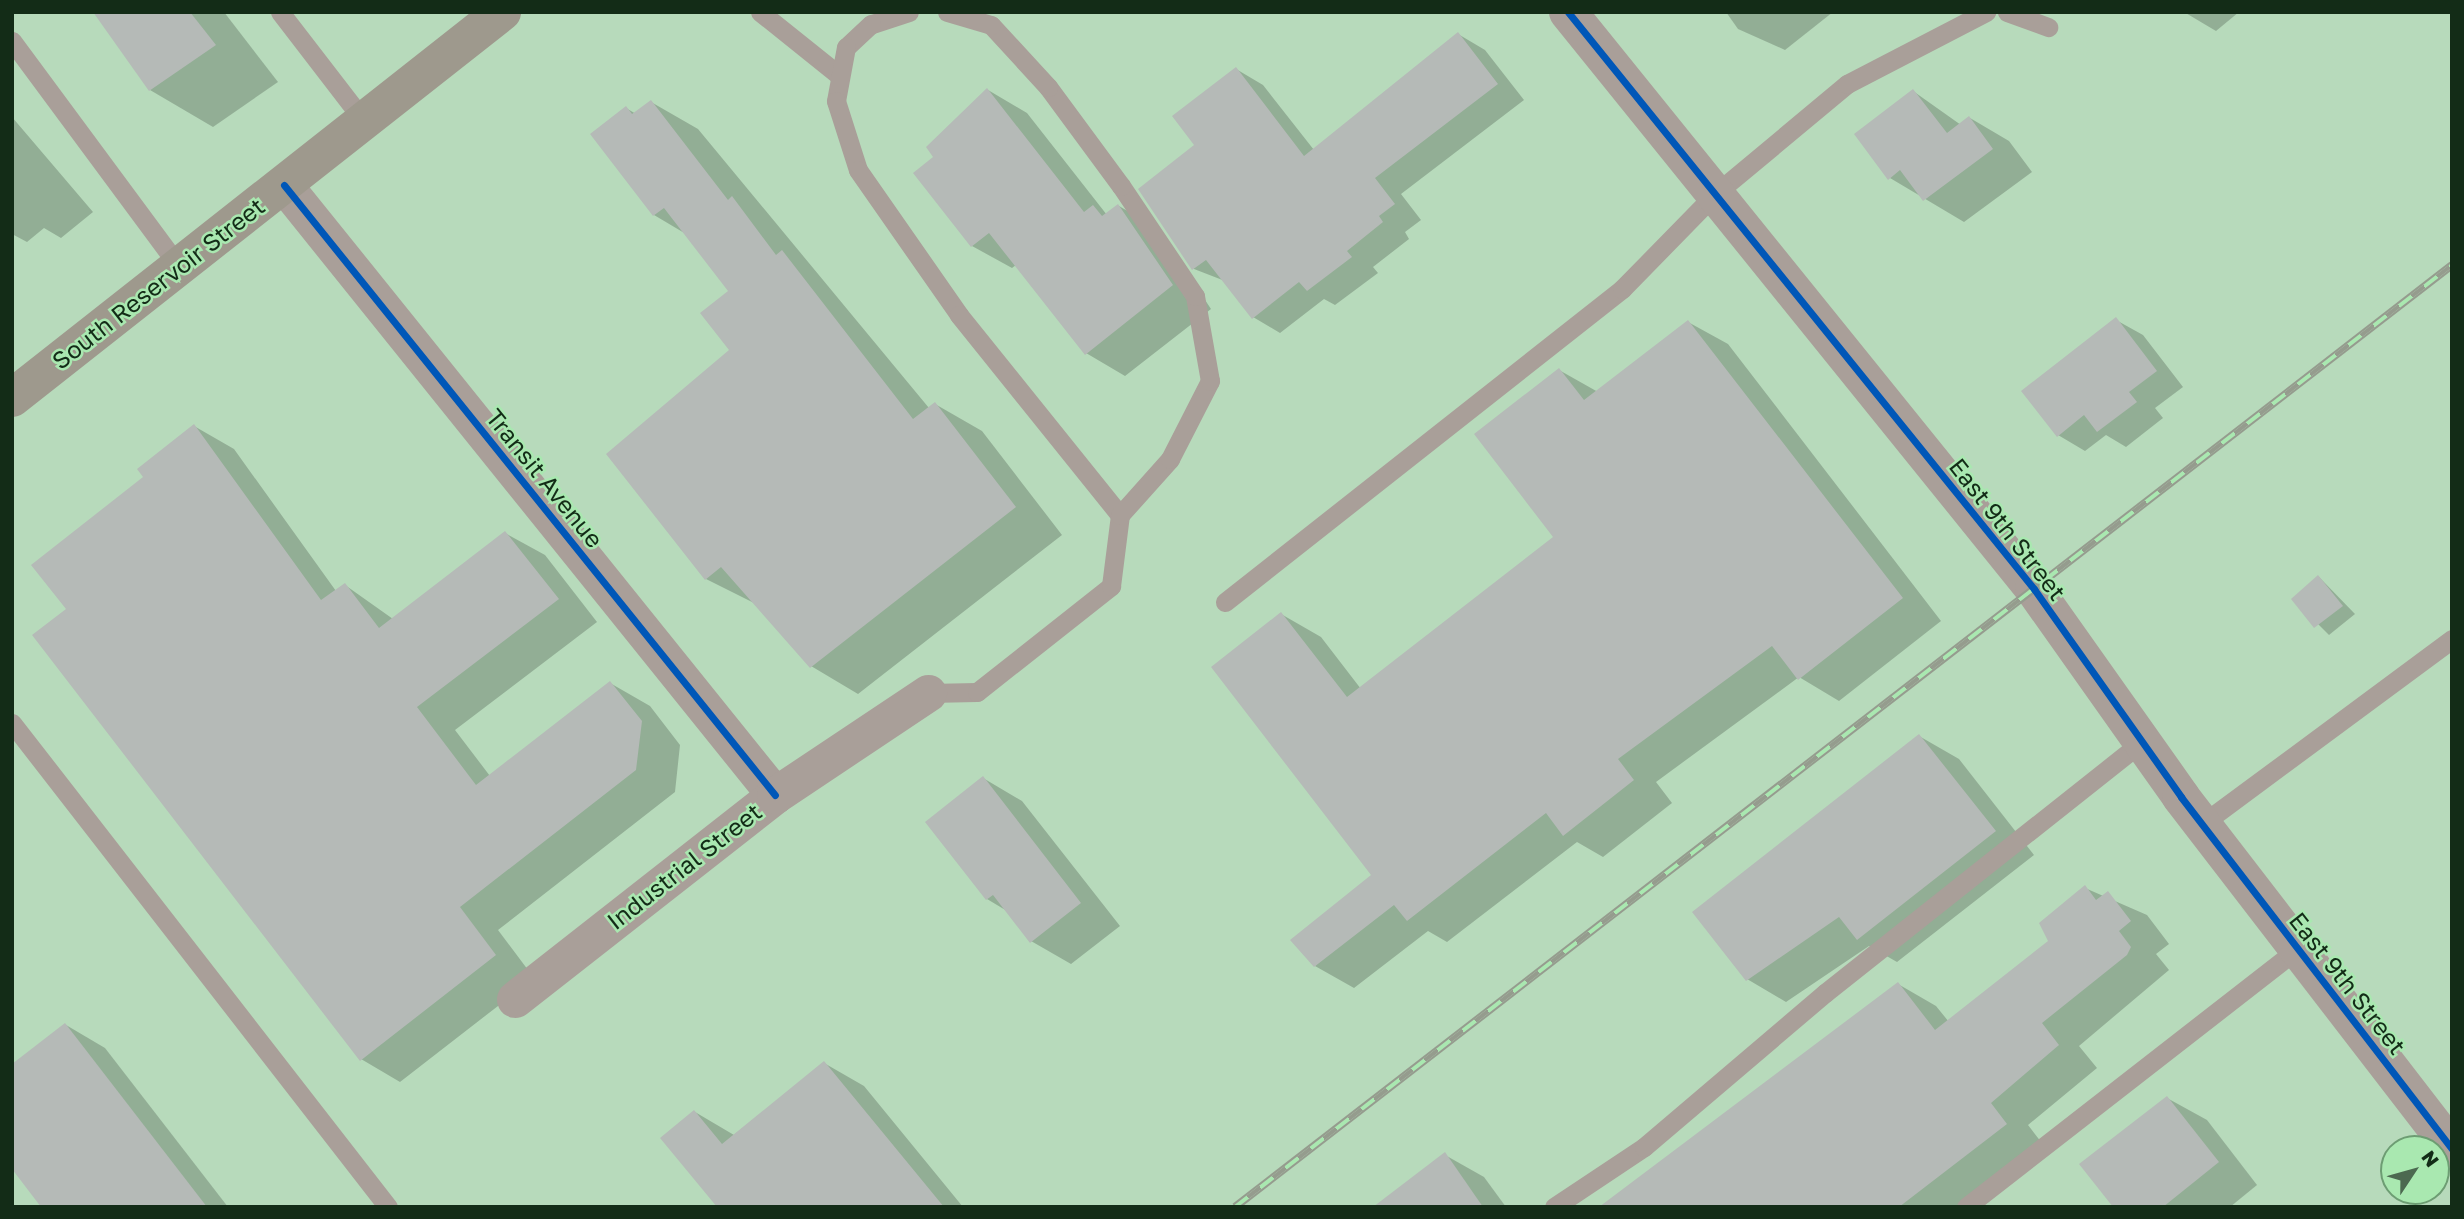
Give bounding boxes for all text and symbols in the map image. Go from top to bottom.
street label: South Reservoir Street [46,191,270,375]
street label: Transit Avenue [480,403,610,553]
street label: East 9th Street [1944,452,2072,606]
street label: Industrial Street [601,797,767,935]
street label: East 9th Street [2284,906,2412,1060]
north arrow [2380,1135,2450,1205]
text: N [2417,1146,2444,1171]

